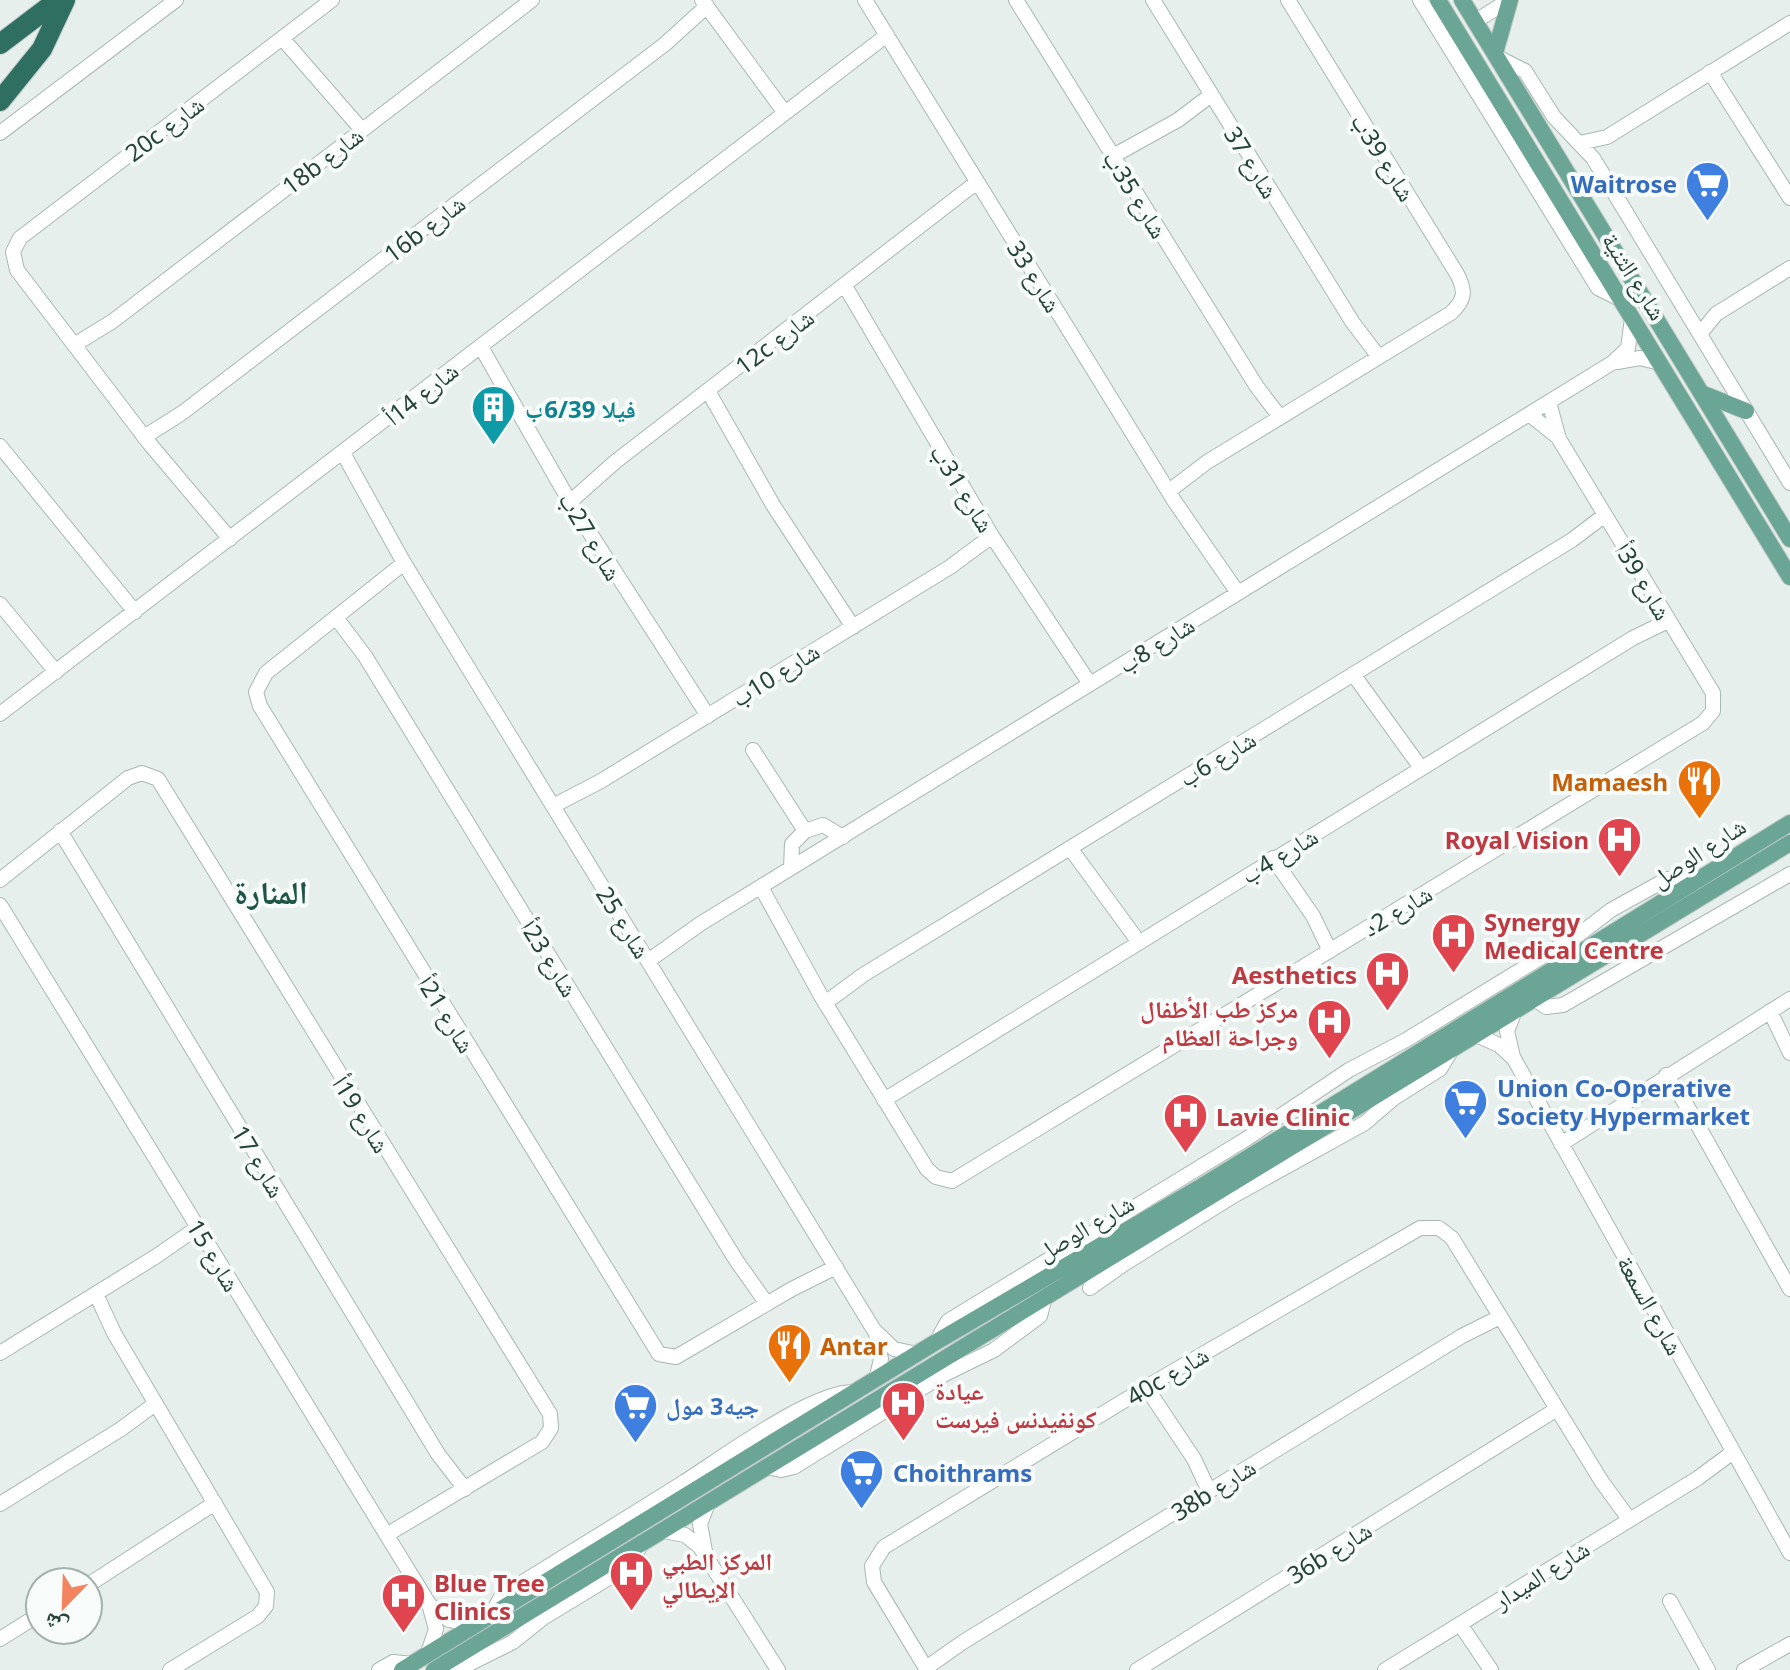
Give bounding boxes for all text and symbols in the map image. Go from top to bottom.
street label: 20c شارع [118,87,210,169]
street label: شارع 39ب [1344,107,1424,207]
street label: 18b شارع [274,119,370,201]
street label: شارع 37 [1217,120,1287,204]
street label: شارع 35ب [1096,144,1176,244]
supermarket icon: Waitrose [1684,159,1732,222]
place label: Waitrose [1571,167,1677,200]
street label: 16b شارع [376,187,472,269]
street label: شارع الثنية [1595,226,1675,326]
street label: شارع 33 [1000,234,1070,318]
street label: 12c شارع [728,300,820,382]
street label: شارع 14أ [377,354,465,432]
building icon: فيلا 6/39ب [470,384,518,447]
place label: فيلا 6/39ب [525,392,636,425]
street label: شارع 31ب [923,438,1003,538]
street label: شارع 27ب [552,486,630,586]
street label: شارع 39أ [1608,536,1680,626]
street label: شارع 8ب [1112,608,1200,680]
street label: شارع 10ب [725,634,825,714]
street label: شارع 6ب [1172,722,1262,794]
restaurant icon: Mamaesh [1675,757,1723,820]
place label: Mamaesh [1551,765,1668,798]
street label: شارع الوصل [1644,809,1752,895]
hospital icon: Royal Vision [1596,815,1644,878]
street label: شارع 4ب [1234,819,1324,891]
place label: Royal Vision [1445,823,1589,856]
district label: المنارة [234,870,308,913]
street label: شارع 2د [1356,876,1438,944]
street label: شارع 25 [589,880,659,964]
place label: Synergy Medical Centre [1484,905,1664,966]
hospital icon: Synergy Medical Centre [1429,911,1477,974]
street label: شارع 23أ [513,913,587,1003]
hospital icon: Aesthetics [1364,950,1412,1013]
place label: Aesthetics [1232,958,1357,991]
street label: شارع 21أ [410,969,484,1059]
place label: مركز طب الأطفال وجراحة العظام [1140,992,1298,1055]
hospital icon: مركز طب الأطفال وجراحة العظام [1305,998,1353,1061]
street label: شارع 19أ [325,1069,399,1159]
place label: Union Co-Operative Society Hypermarket [1497,1071,1750,1132]
supermarket icon: Union Co-Operative Society Hypermarket [1442,1077,1490,1140]
hospital icon: Lavie Clinic [1161,1092,1209,1155]
place label: Lavie Clinic [1216,1100,1350,1133]
street label: شارع 17 [224,1118,294,1204]
street label: شارع الوصل [1030,1186,1140,1268]
street label: شارع 15 [179,1212,249,1298]
street label: شارع السمعة [1610,1249,1692,1361]
restaurant icon: Antar [765,1321,813,1384]
place label: Antar [820,1329,888,1362]
street label: 40c شارع [1120,1337,1214,1413]
place label: عيادة كونفيدنس فيرست [935,1374,1097,1435]
hospital icon: عيادة كونفيدنس فيرست [880,1380,928,1443]
supermarket icon: جيه3 مول [611,1381,659,1444]
place label: جيه3 مول [666,1389,759,1422]
supermarket icon: Choithrams [838,1448,886,1511]
street label: 38b شارع [1164,1450,1262,1528]
place label: Choithrams [893,1456,1032,1489]
street label: 36b شارع [1280,1513,1378,1591]
street label: شارع الميدار [1486,1532,1595,1617]
place label: المركز الطبي الإيطالي [662,1544,772,1608]
hospital icon: المركز الطبي الإيطالي [607,1550,655,1613]
north arrow [24,1566,104,1646]
place label: Blue Tree Clinics [434,1566,545,1627]
hospital icon: Blue Tree Clinics [379,1572,427,1635]
text: ش [39,1607,72,1644]

